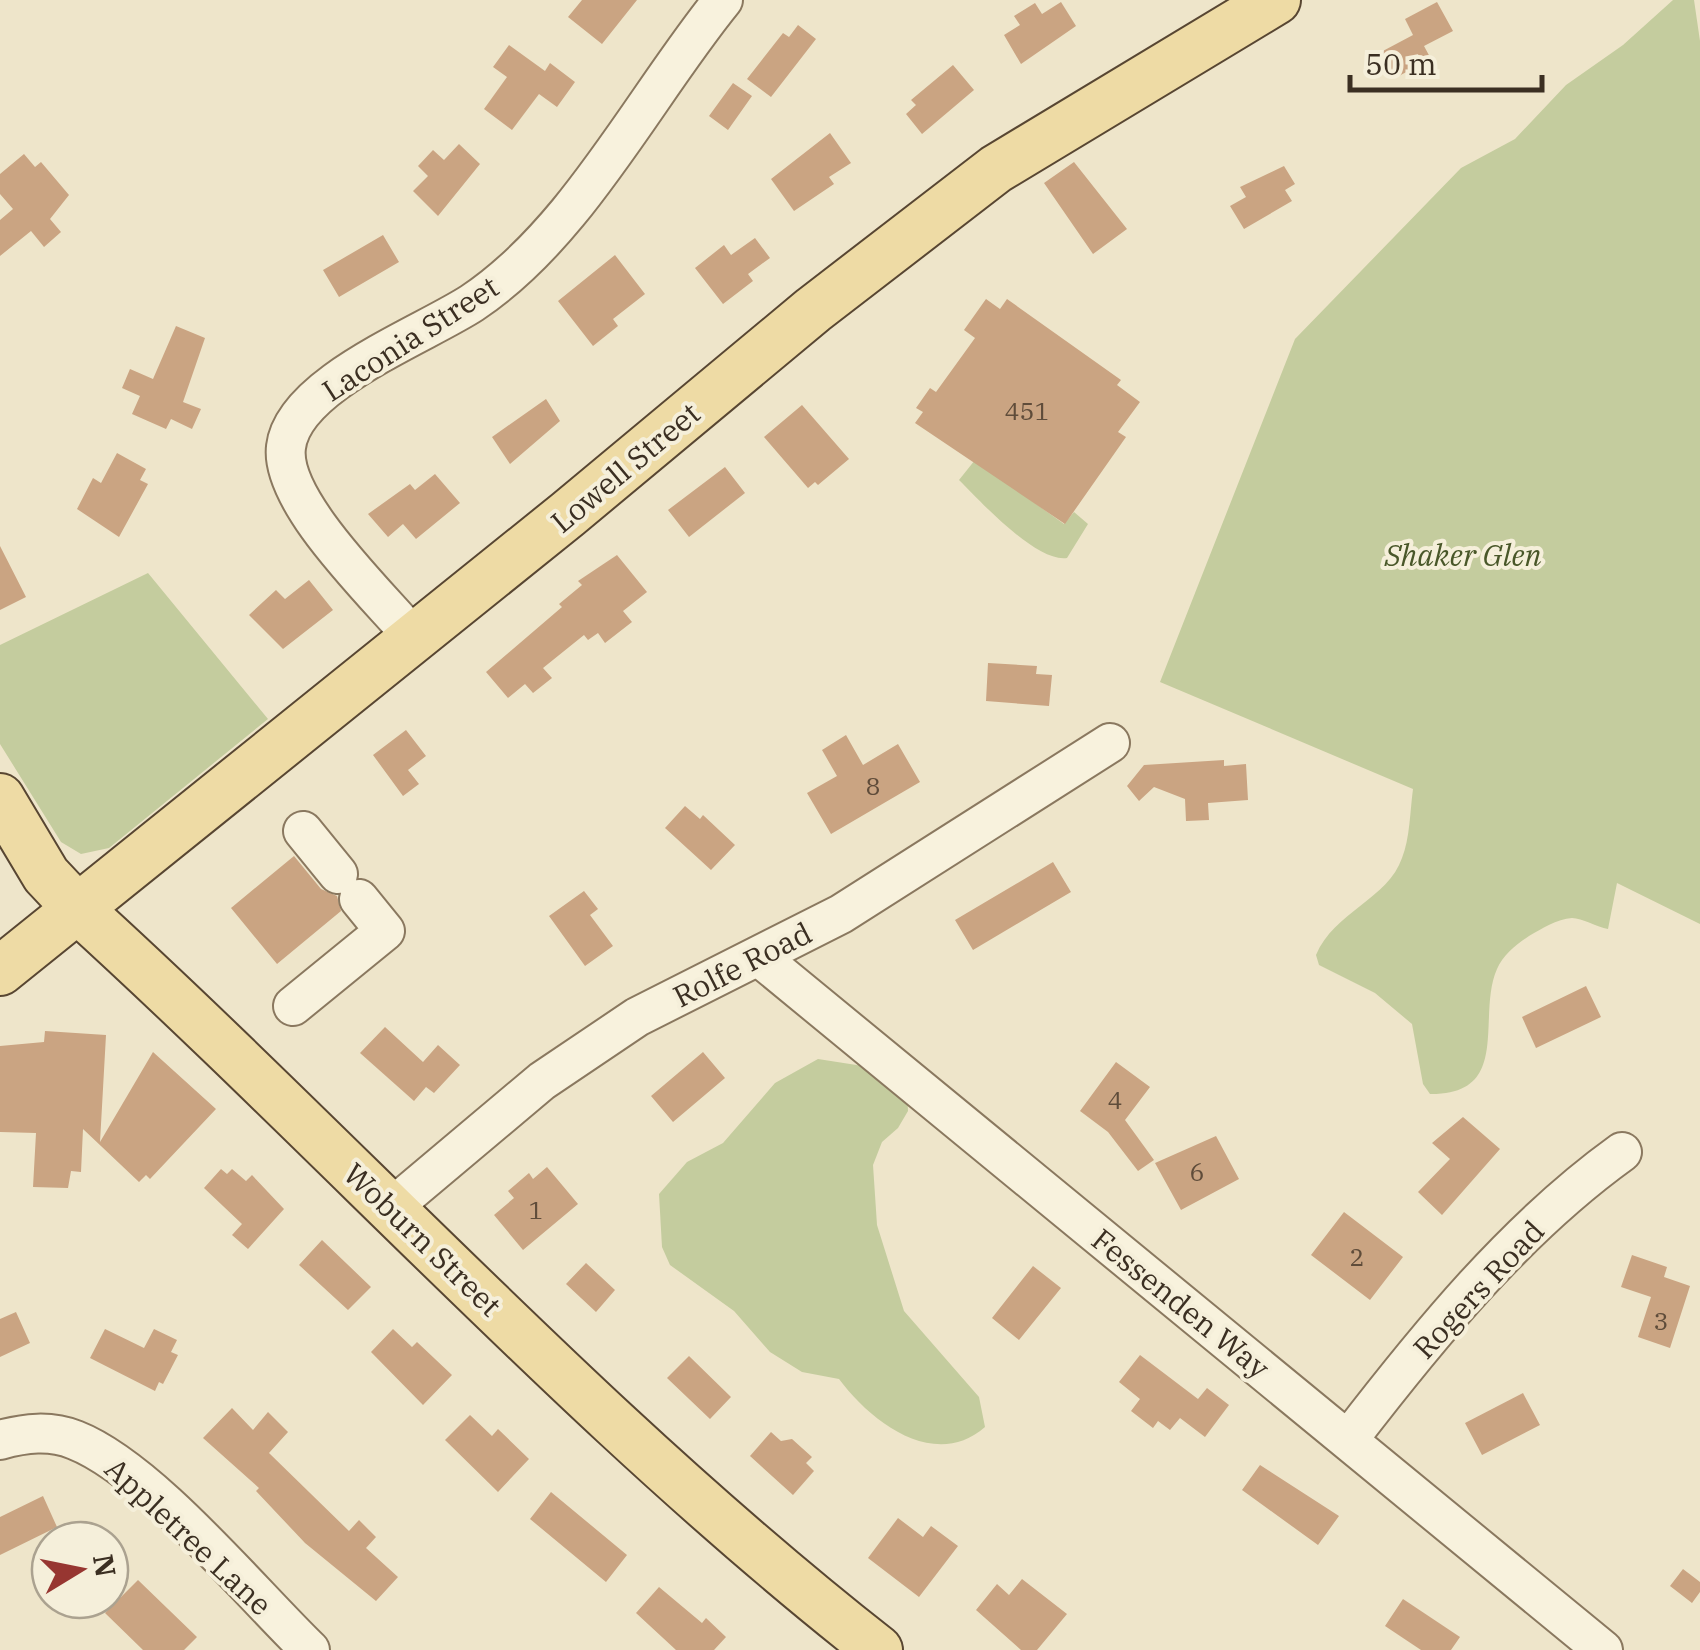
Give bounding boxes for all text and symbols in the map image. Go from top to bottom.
scale bar [1350,30,1542,92]
text: 50 m [1365,44,1437,83]
street label: Laconia Street [314,266,506,410]
street label: Lowell Street [542,393,708,541]
house number: 451 [1004,394,1050,427]
park label: Shaker Glen [1383,535,1542,574]
house number: 8 [865,769,881,802]
street label: Rolfe Road [666,913,818,1015]
house number: 4 [1107,1083,1123,1116]
street label: Woburn Street [336,1154,510,1324]
house number: 6 [1189,1155,1205,1188]
house number: 1 [528,1193,544,1226]
street label: Rogers Road [1404,1212,1552,1366]
street label: Fessenden Way [1084,1219,1278,1387]
house number: 2 [1349,1240,1365,1273]
house number: 3 [1653,1304,1669,1337]
street label: Appletree Lane [97,1449,281,1623]
north arrow [30,1520,130,1620]
text: N [85,1551,125,1580]

